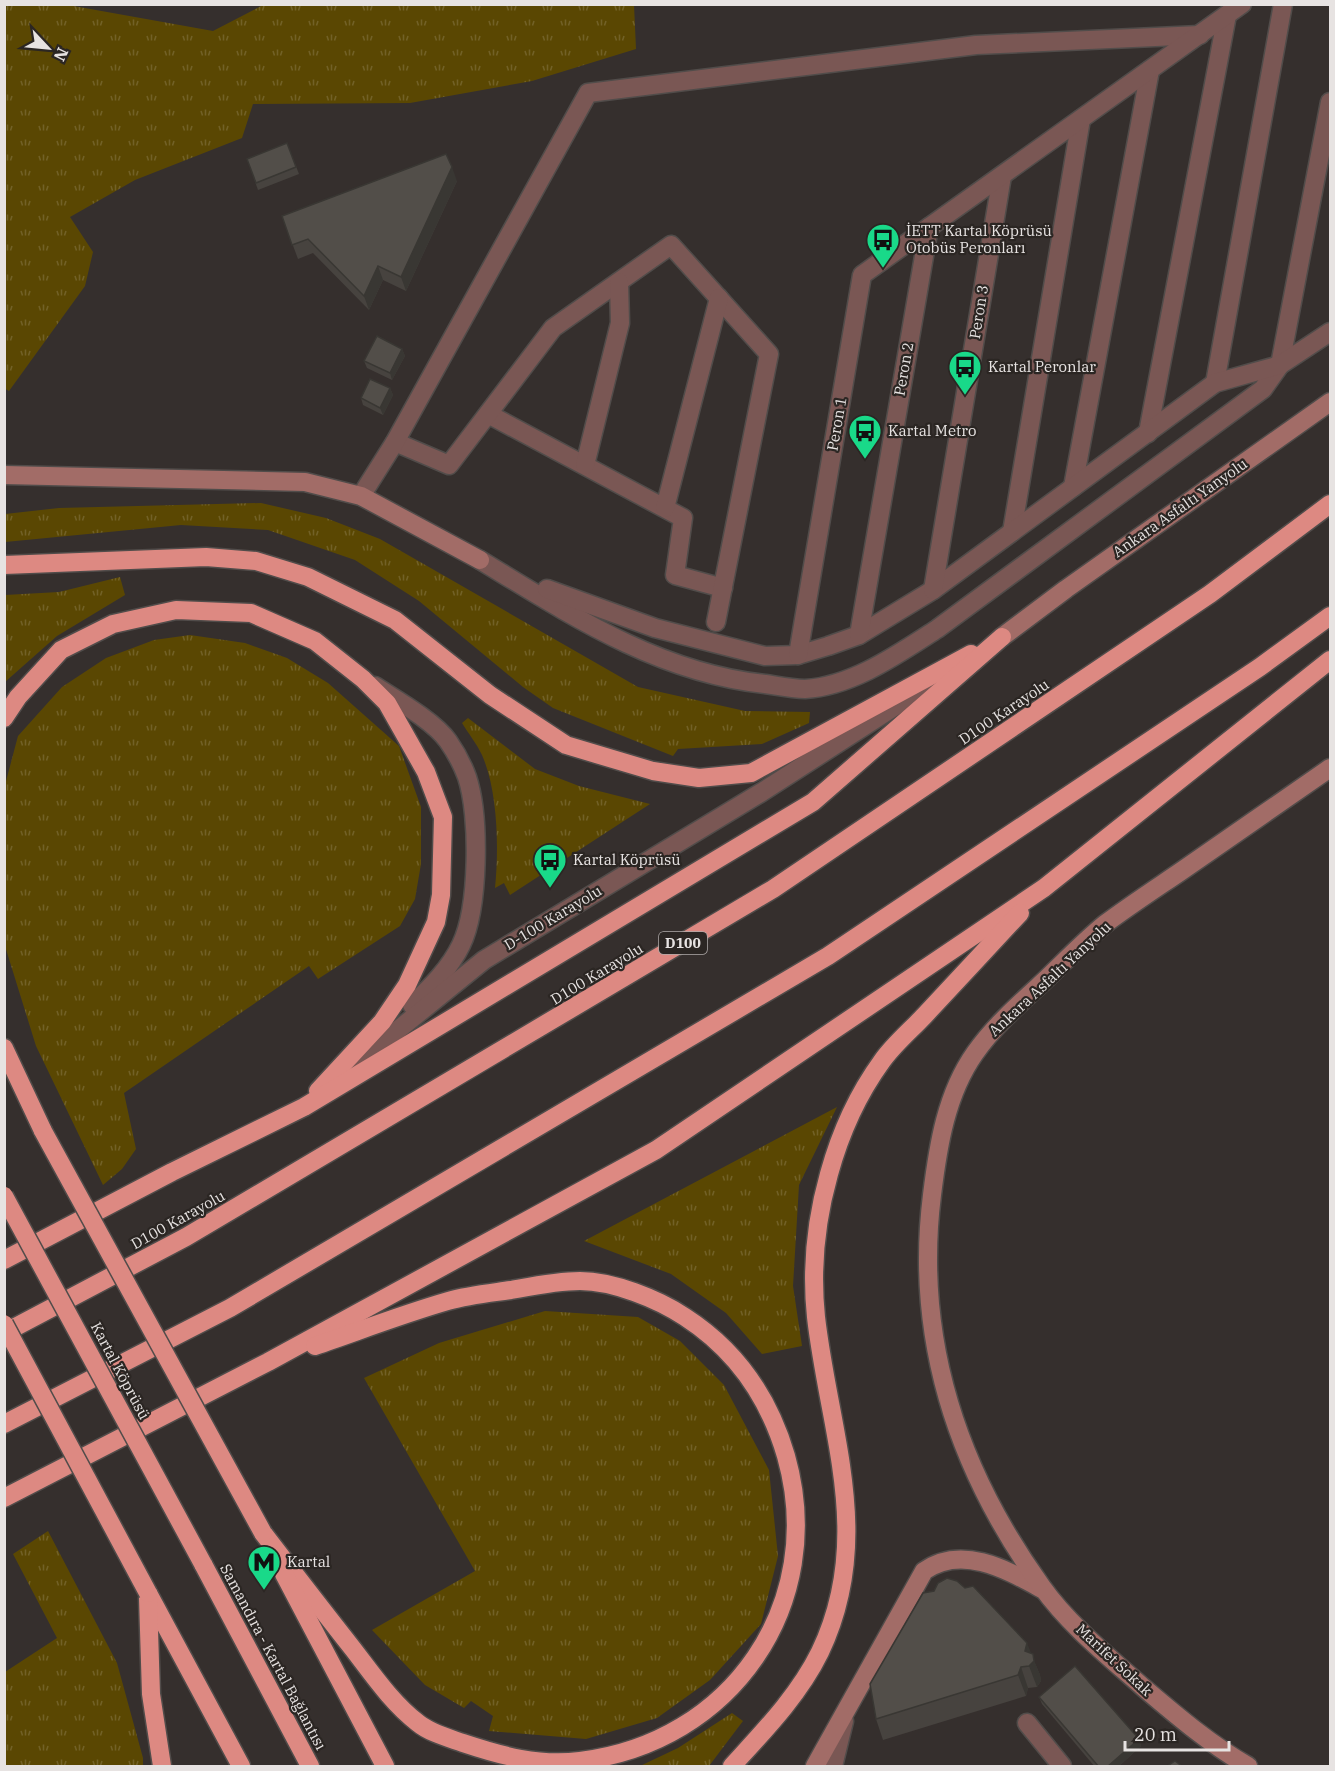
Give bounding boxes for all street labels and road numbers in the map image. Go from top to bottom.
street label: Peron 3 [965,284,992,340]
street label: Peron 2 [889,341,918,397]
street label: Peron 1 [822,396,851,452]
street label: Ankara Asfaltı Yanyolu [1109,454,1251,561]
street label: D100 Karayolu [955,675,1052,749]
street label: D-100 Karayolu [500,881,605,954]
street label: Ankara Asfaltı Yanyolu [985,917,1115,1040]
road number: D100 [659,932,707,954]
street label: D100 Karayolu [547,939,646,1009]
street label: D100 Karayolu [127,1186,228,1253]
street label: Kartal Köprüsü [87,1319,154,1423]
street label: Samandıra - Kartal Bağlantısı [216,1560,331,1753]
street label: Marifet Sokak [1072,1619,1157,1700]

